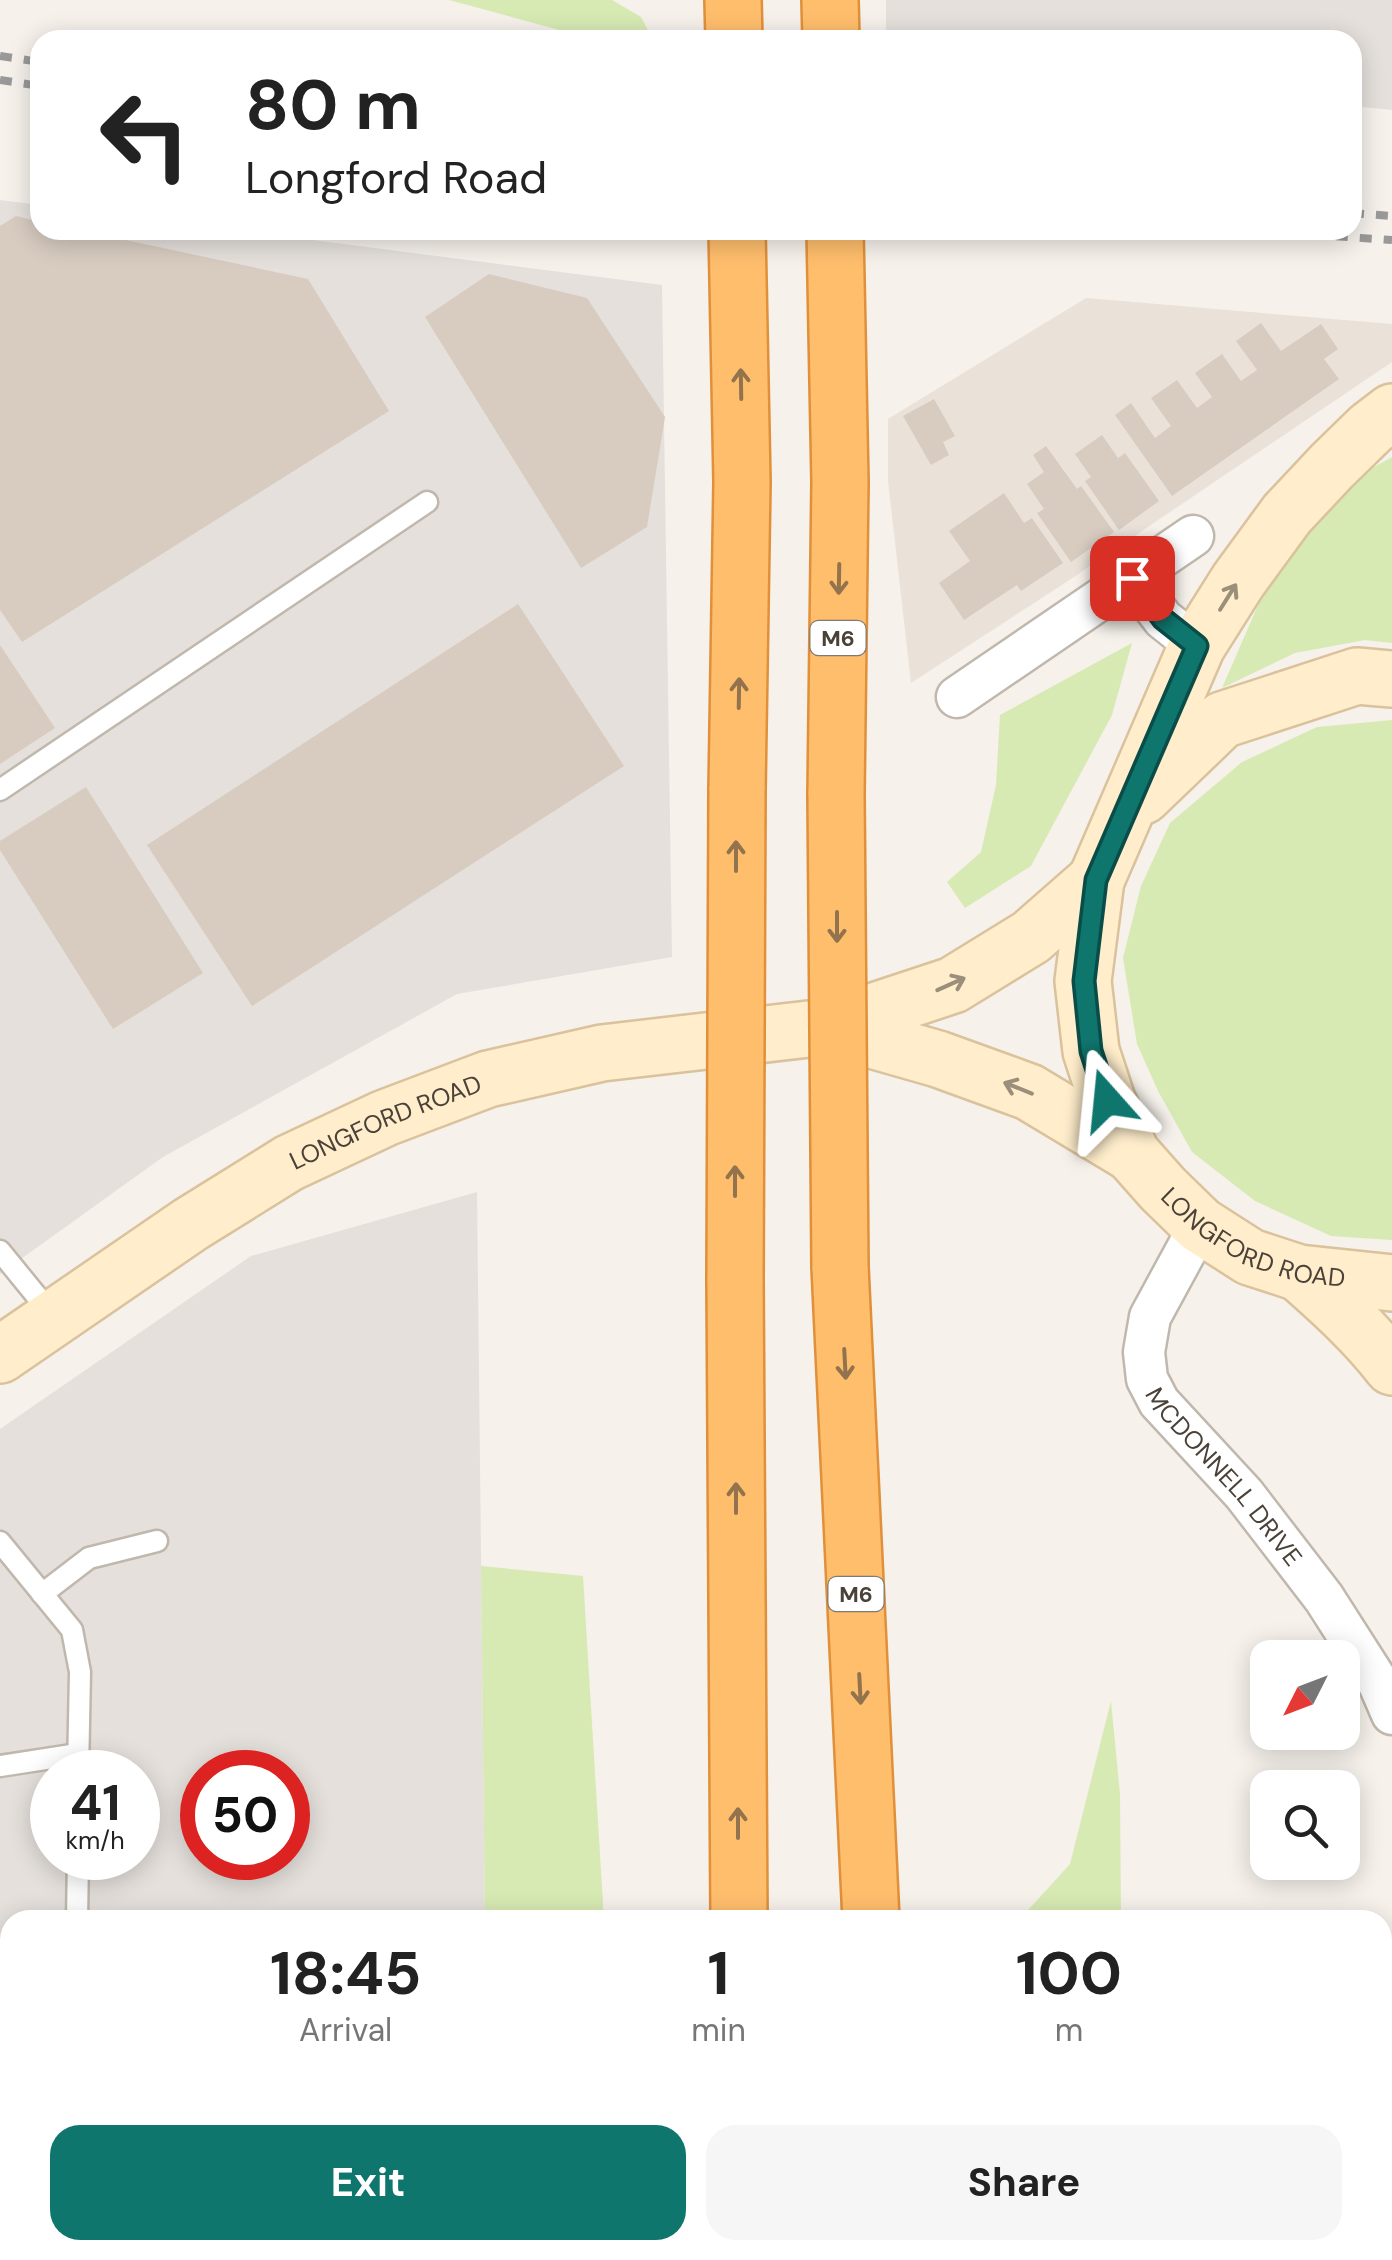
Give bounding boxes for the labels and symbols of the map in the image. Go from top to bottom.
one-way arrow [731,369,750,401]
pin [1090,536,1175,621]
one-way arrow [830,562,848,595]
one-way arrow [1217,584,1238,612]
road number: M6 [810,621,866,655]
one-way arrow [729,677,748,709]
one-way arrow [726,841,746,874]
one-way arrow [828,910,846,942]
one-way arrow [935,973,965,992]
position arrow [1055,1048,1159,1152]
street label: LONGFORD ROAD [284,1067,486,1177]
one-way arrow [1003,1078,1034,1096]
one-way arrow [726,1166,744,1198]
street label: LONGFORD ROAD [1154,1180,1347,1295]
one-way arrow [836,1348,855,1380]
street label: MCDONNELL DRIVE [1137,1382,1309,1573]
one-way arrow [726,1482,746,1514]
road number: M6 [828,1577,884,1611]
north arrow [1250,1640,1360,1750]
one-way arrow [851,1673,870,1705]
speed limit sign: 50 [180,1750,310,1880]
one-way arrow [729,1807,748,1839]

